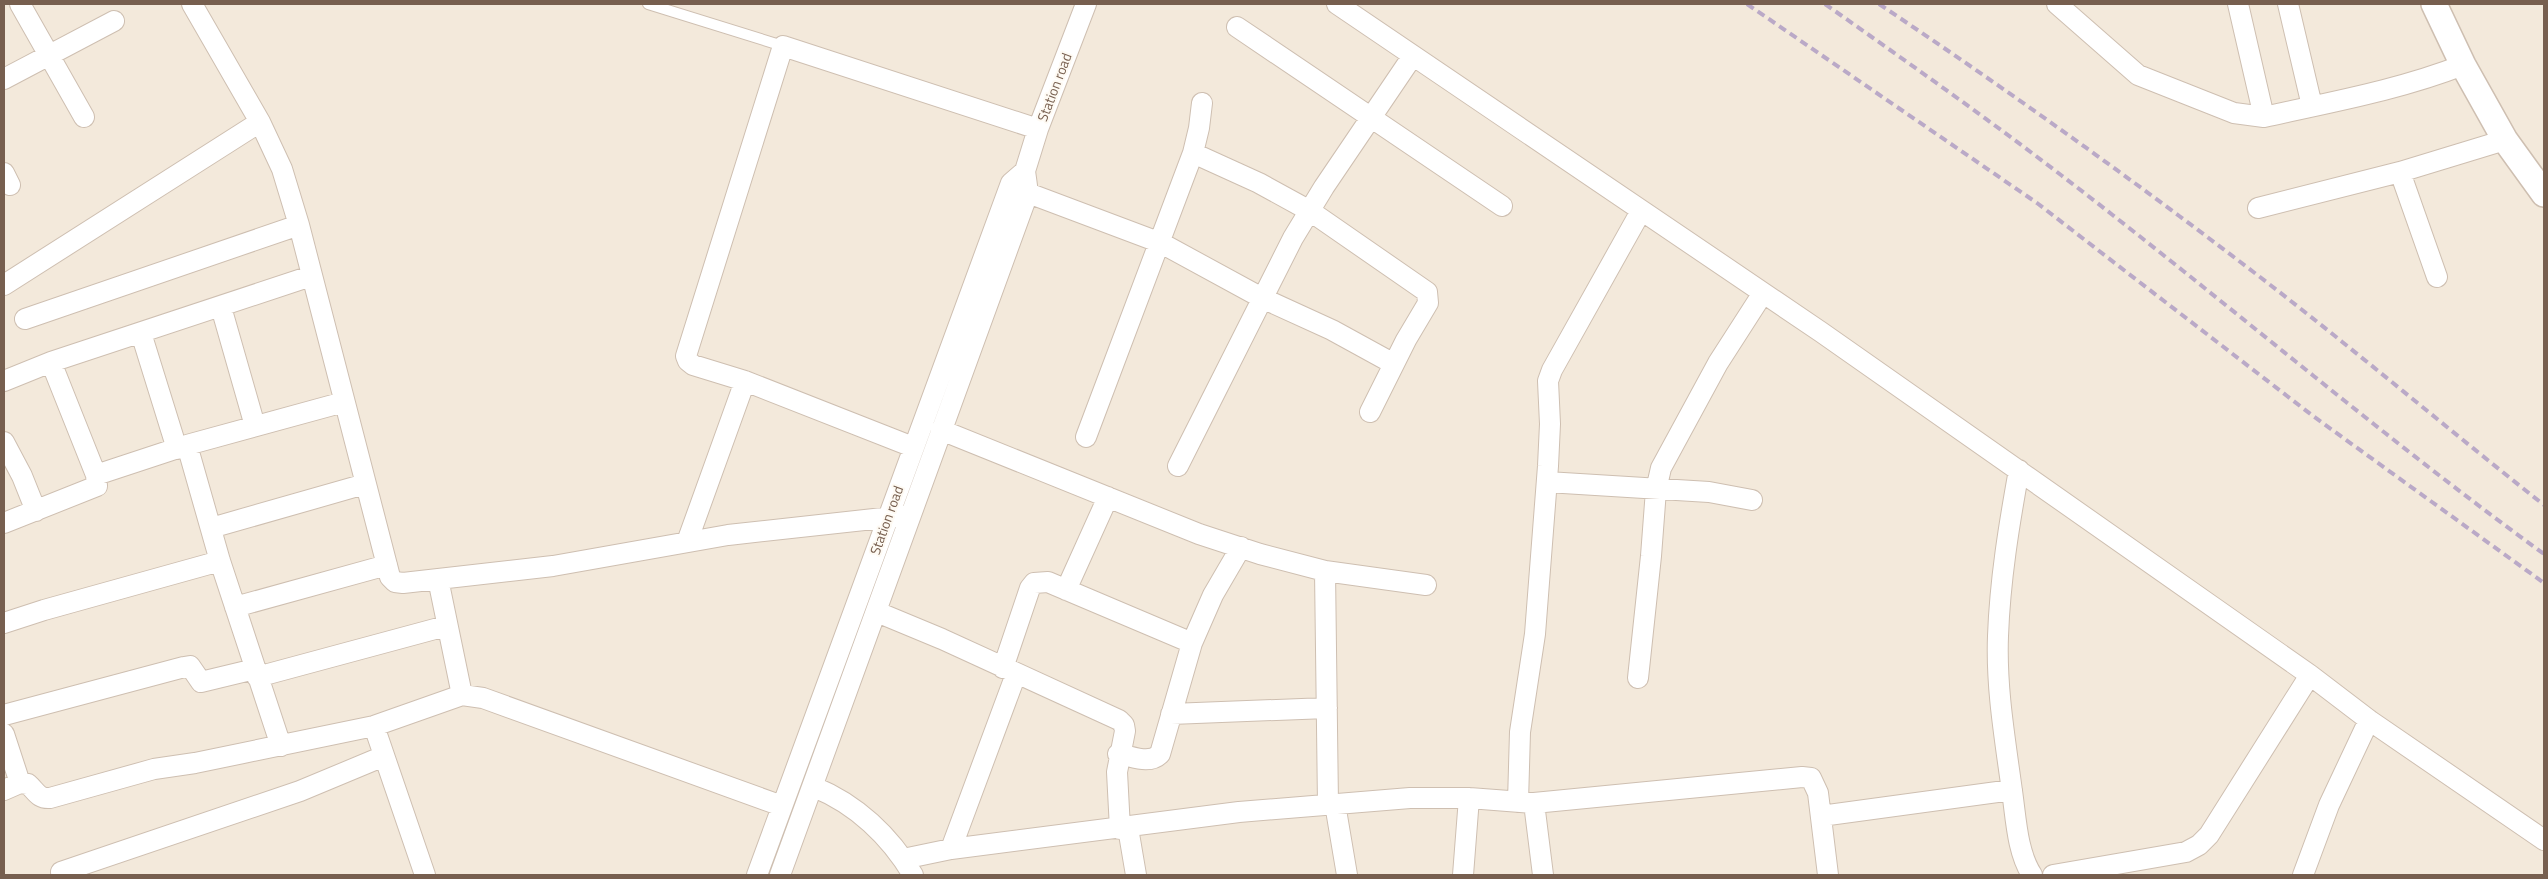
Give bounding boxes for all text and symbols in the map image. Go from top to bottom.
street label: Station road [1031,50,1077,124]
street label: Station road [864,483,908,557]

